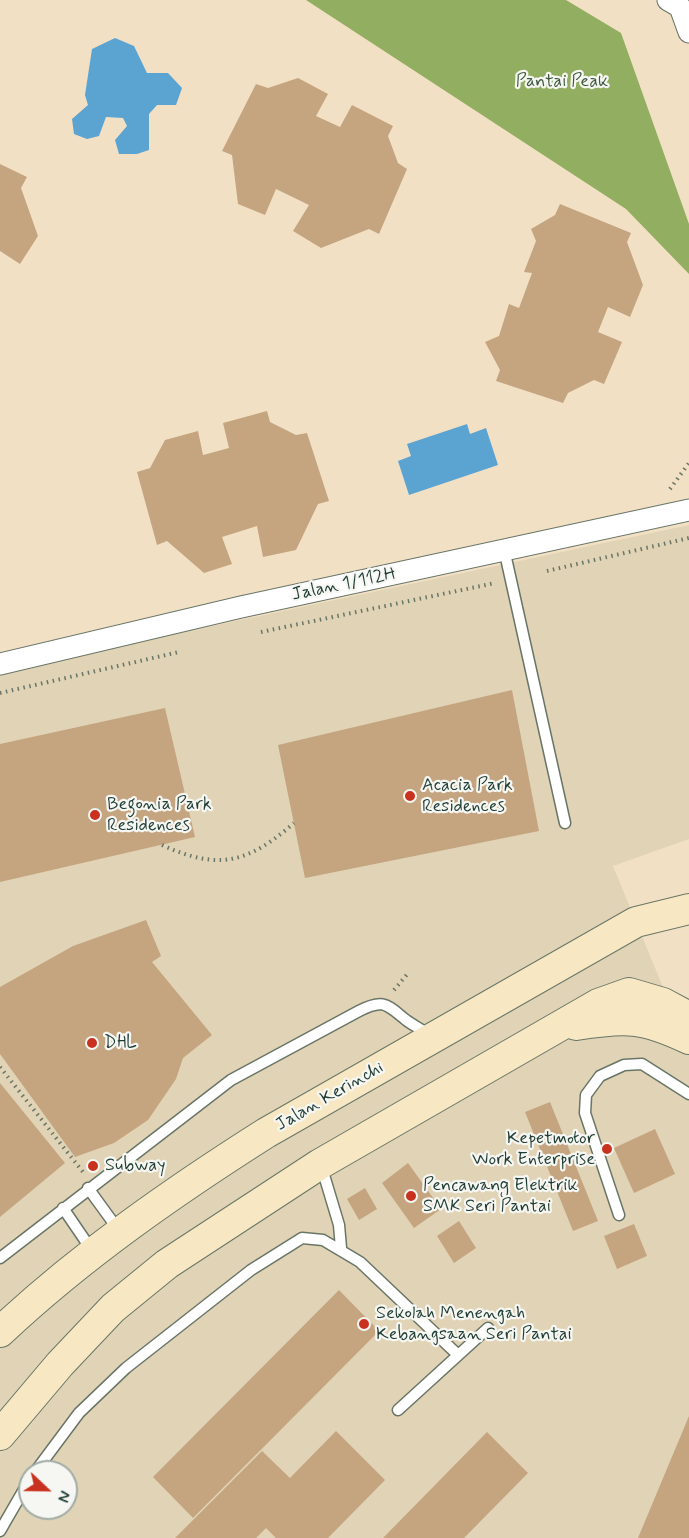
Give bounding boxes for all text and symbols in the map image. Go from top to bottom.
park label: Pantai Peak [516,71,608,93]
street label: Jalan 1/112H [290,563,398,607]
place label: Acacia Park Residences [422,775,513,818]
marker: Acacia Park Residences [403,789,417,803]
place label: Begonia Park Residences [107,794,212,836]
marker: Begonia Park Residences [88,808,102,822]
place label: DHL [104,1032,137,1054]
marker: DHL [85,1036,99,1050]
street label: Jalan Kerinchi [272,1057,388,1137]
place label: Kepetmotor Work Enterprise [472,1128,595,1170]
marker: Kepetmotor Work Enterprise [600,1142,614,1156]
place label: Subway [105,1155,166,1177]
marker: Subway [86,1159,100,1173]
place label: Pencawang Elektrik SMK Seri Pantai [423,1175,578,1218]
marker: Pencawang Elektrik SMK Seri Pantai [404,1189,418,1203]
place label: Sekolah Menengah Kebangsaan Seri Pantai [376,1303,572,1346]
marker: Sekolah Menengah Kebangsaan Seri Pantai [357,1317,371,1331]
north arrow [18,1460,78,1520]
text: N [52,1487,75,1505]

